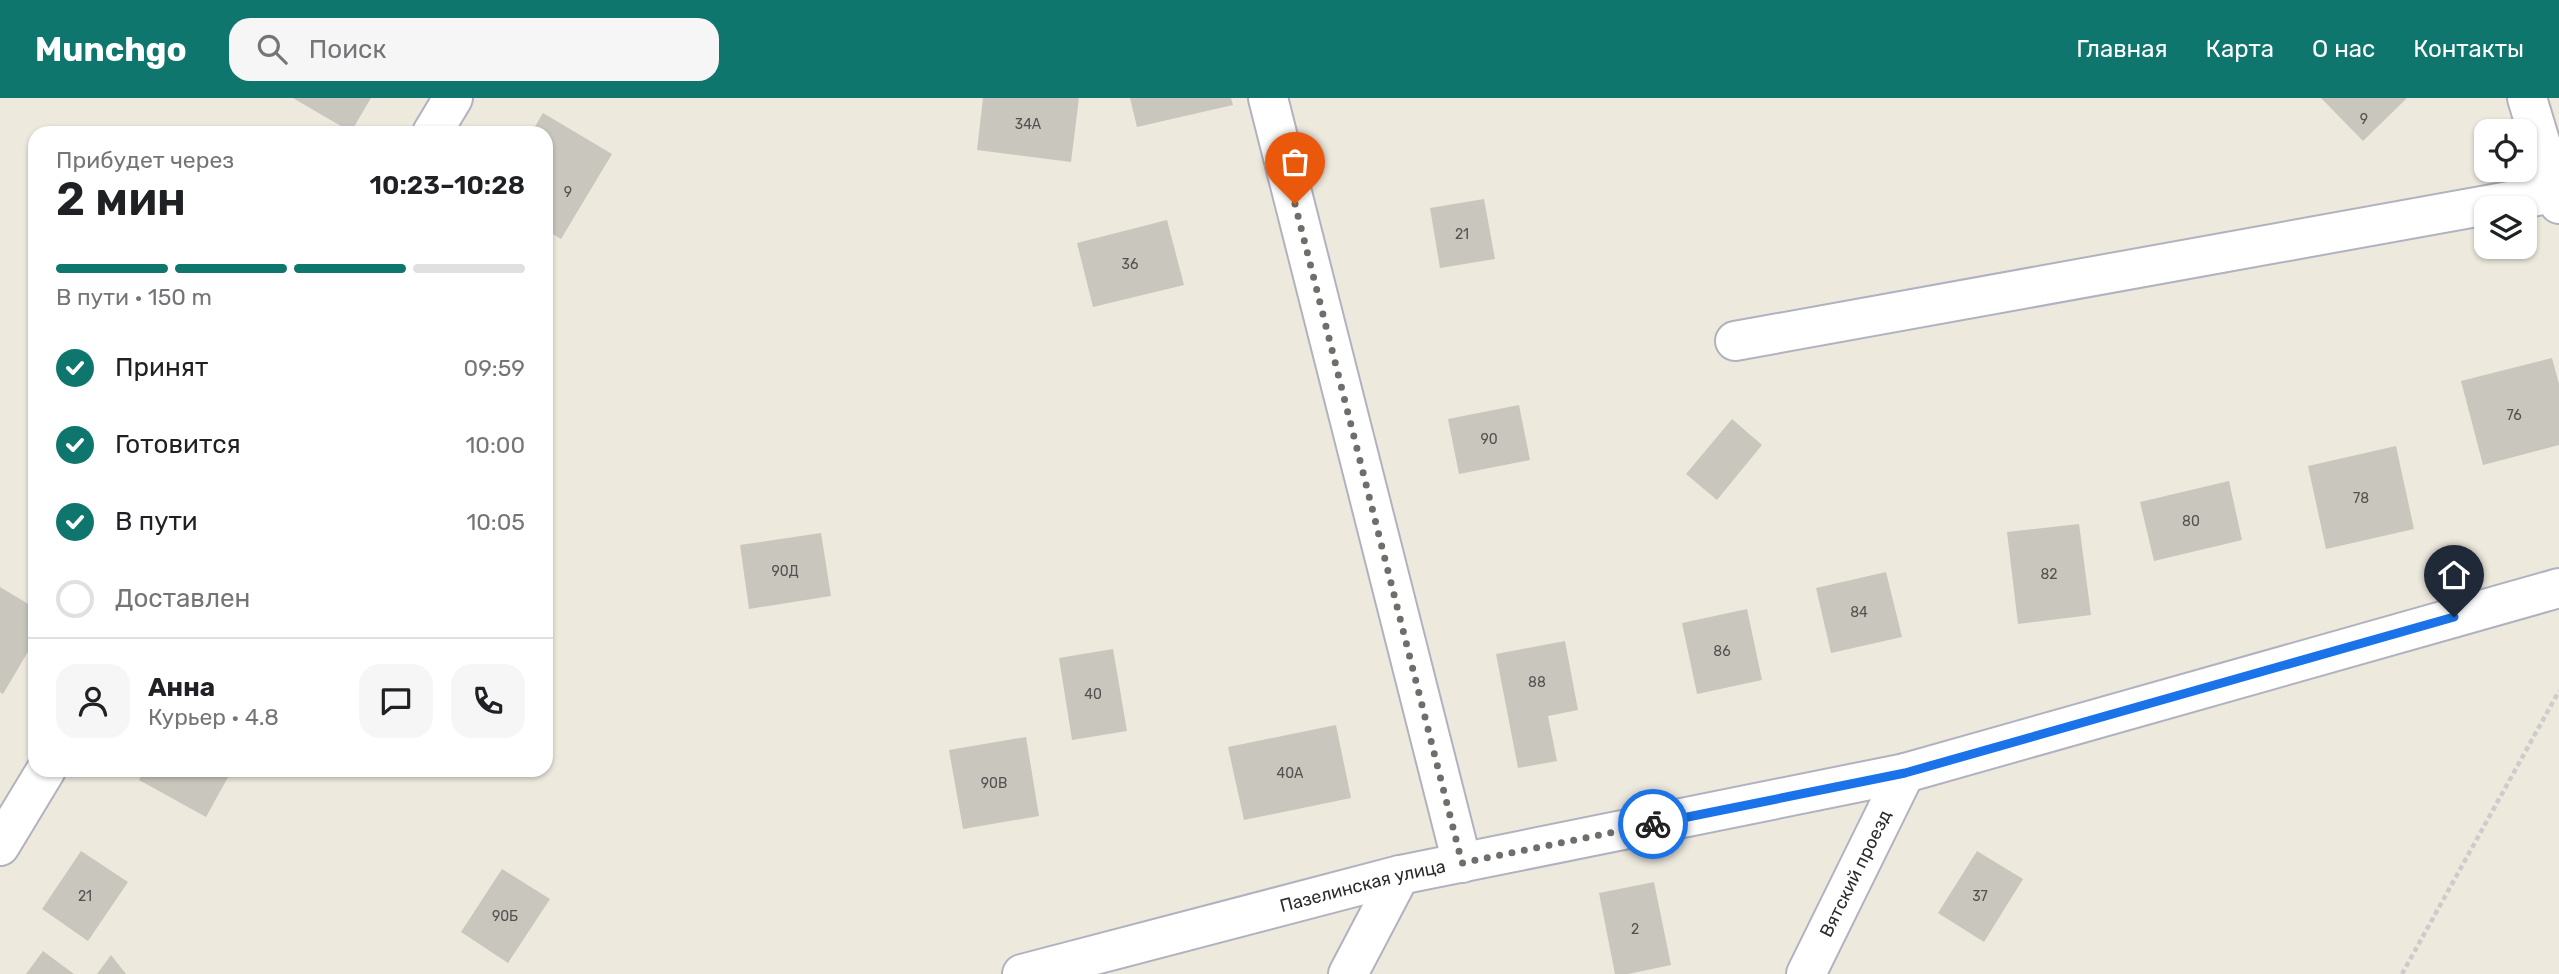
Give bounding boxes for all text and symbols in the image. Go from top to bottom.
search box [229,18,719,81]
text: Munchgo [35,30,187,69]
icon: search [253,30,291,68]
text: Поиск [309,34,386,65]
text: Главная [2076,35,2168,63]
text: Карта [2206,35,2274,63]
text: О нас [2312,35,2375,63]
text: Контакты [2413,35,2524,63]
house number: 9 [2360,111,2368,128]
house number: 34А [1015,116,1042,133]
map controls [2474,119,2537,259]
button: locate [2474,119,2537,182]
pin [1265,132,1325,204]
icon: bag [1276,143,1314,181]
text: Прибудет через [56,146,234,174]
text: 10:23–10:28 [370,170,525,201]
text: 2 мин [56,172,186,227]
house number: 9 [564,184,572,201]
button: layers [2474,196,2537,259]
house number: 21 [1455,226,1469,243]
house number: 36 [1122,256,1138,273]
text: В пути · 150 m [56,283,212,311]
icon: check [56,349,94,387]
text: Принят [115,352,208,383]
text: 09:59 [464,354,525,382]
house number: 76 [2506,407,2522,424]
icon: check [56,426,94,464]
text: Готовится [115,429,241,460]
text: 10:00 [465,431,525,459]
house number: 90 [1480,431,1498,448]
house number: 78 [2353,490,2369,507]
icon: check [56,503,94,541]
text: В пути [115,506,198,537]
text: 10:05 [466,508,525,536]
house number: 80 [2182,513,2200,530]
pin [2424,545,2484,617]
icon: home [2435,556,2473,594]
house number: 90Д [771,563,799,580]
house number: 82 [2040,566,2058,583]
text: Доставлен [115,583,250,614]
house number: 84 [1850,604,1868,621]
house number: 86 [1713,643,1731,660]
button: person [56,664,130,738]
button: chat [359,664,433,738]
button: phone [451,664,525,738]
text: Анна [148,672,215,703]
house number: 88 [1528,674,1546,691]
house number: 40 [1084,686,1102,703]
text: Курьер · 4.8 [148,703,279,731]
house number: 40А [1277,765,1304,782]
house number: 90В [981,775,1007,792]
courier [1618,789,1688,859]
icon: bike [1634,805,1672,843]
street label: Вятский проезд [1815,806,1896,941]
street label: Пазелинская улица [1278,855,1448,917]
house number: 21 [78,888,92,905]
house number: 37 [1972,888,1988,905]
house number: 90Б [492,908,518,925]
house number: 2 [1631,921,1639,938]

